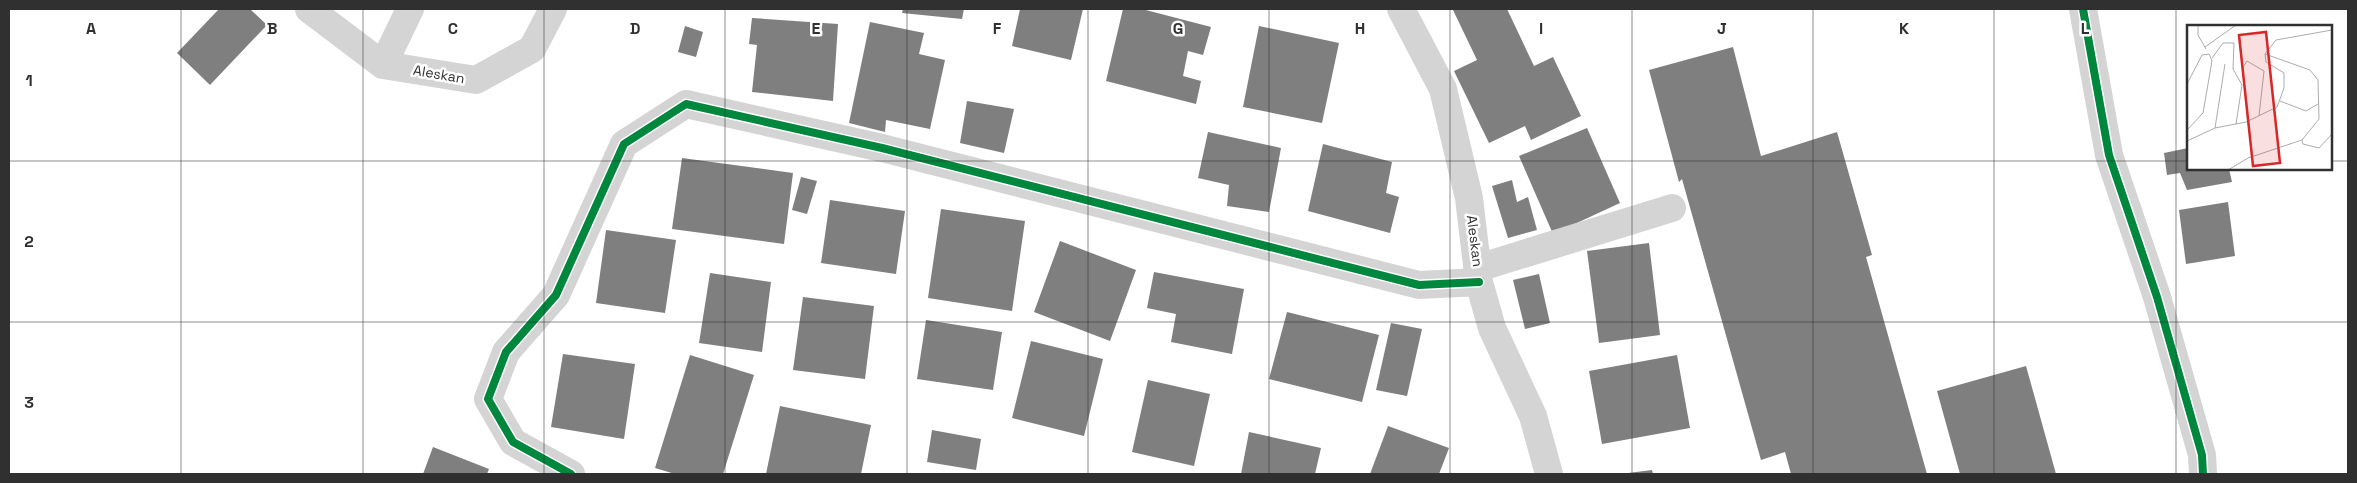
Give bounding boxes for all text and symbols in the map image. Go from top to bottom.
text: A [86,18,96,39]
text: B [267,18,277,39]
text: C [448,18,458,39]
text: D [630,18,640,39]
text: E [812,18,821,39]
text: F [993,18,1002,39]
text: G [1173,18,1183,39]
text: H [1355,18,1365,39]
text: I [1539,18,1543,39]
text: J [1717,18,1727,39]
text: K [1899,18,1909,39]
text: L [2081,18,2090,39]
inset map [2187,25,2332,170]
street label: Aleskan [412,61,466,87]
text: 1 [25,70,33,91]
street label: Aleskan [1463,214,1487,268]
text: 2 [24,231,34,252]
text: 3 [24,392,34,413]

